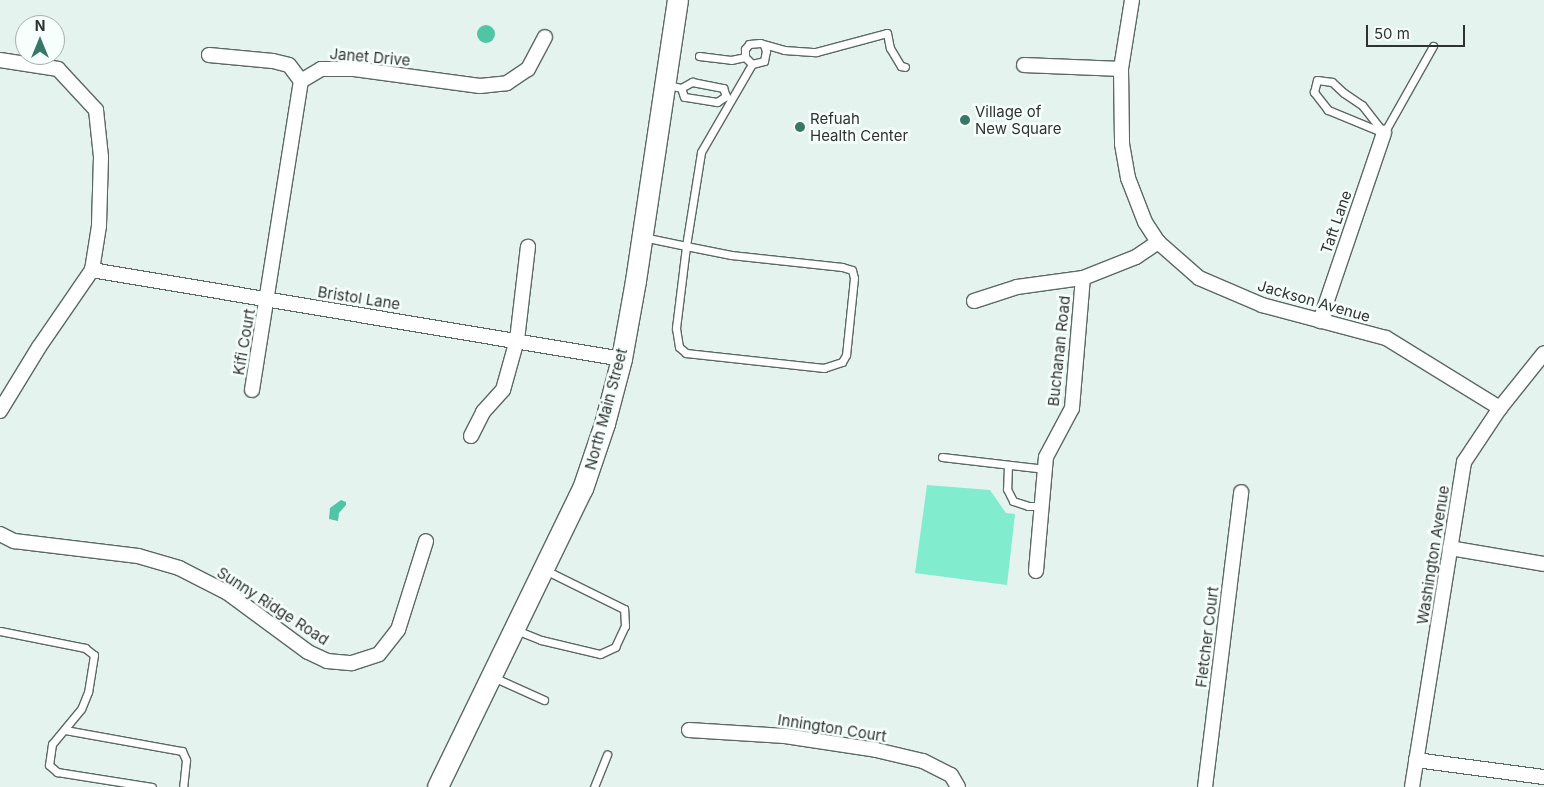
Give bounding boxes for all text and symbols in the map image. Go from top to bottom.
north arrow [15,15,65,65]
scale bar [1369,15,1468,47]
text: N [35,17,45,34]
text: 50 m [1374,24,1410,43]
street label: Janet Drive [329,45,411,69]
place label: Village of New Square [975,102,1062,137]
place label: Refuah Health Center [810,109,908,144]
marker: Village of New Square [959,114,971,126]
marker: Refuah Health Center [794,121,806,133]
street label: Taft Lane [1317,188,1355,256]
street label: Jackson Avenue [1256,276,1372,326]
street label: Bristol Lane [316,283,402,313]
street label: Buchanan Road [1044,295,1074,407]
street label: Kifi Court [229,307,259,377]
street label: North Main Street [581,346,631,472]
street label: Washington Avenue [1413,484,1453,626]
street label: Sunny Ridge Road [214,563,332,649]
street label: Fletcher Court [1192,585,1222,689]
street label: Innington Court [776,711,888,745]

